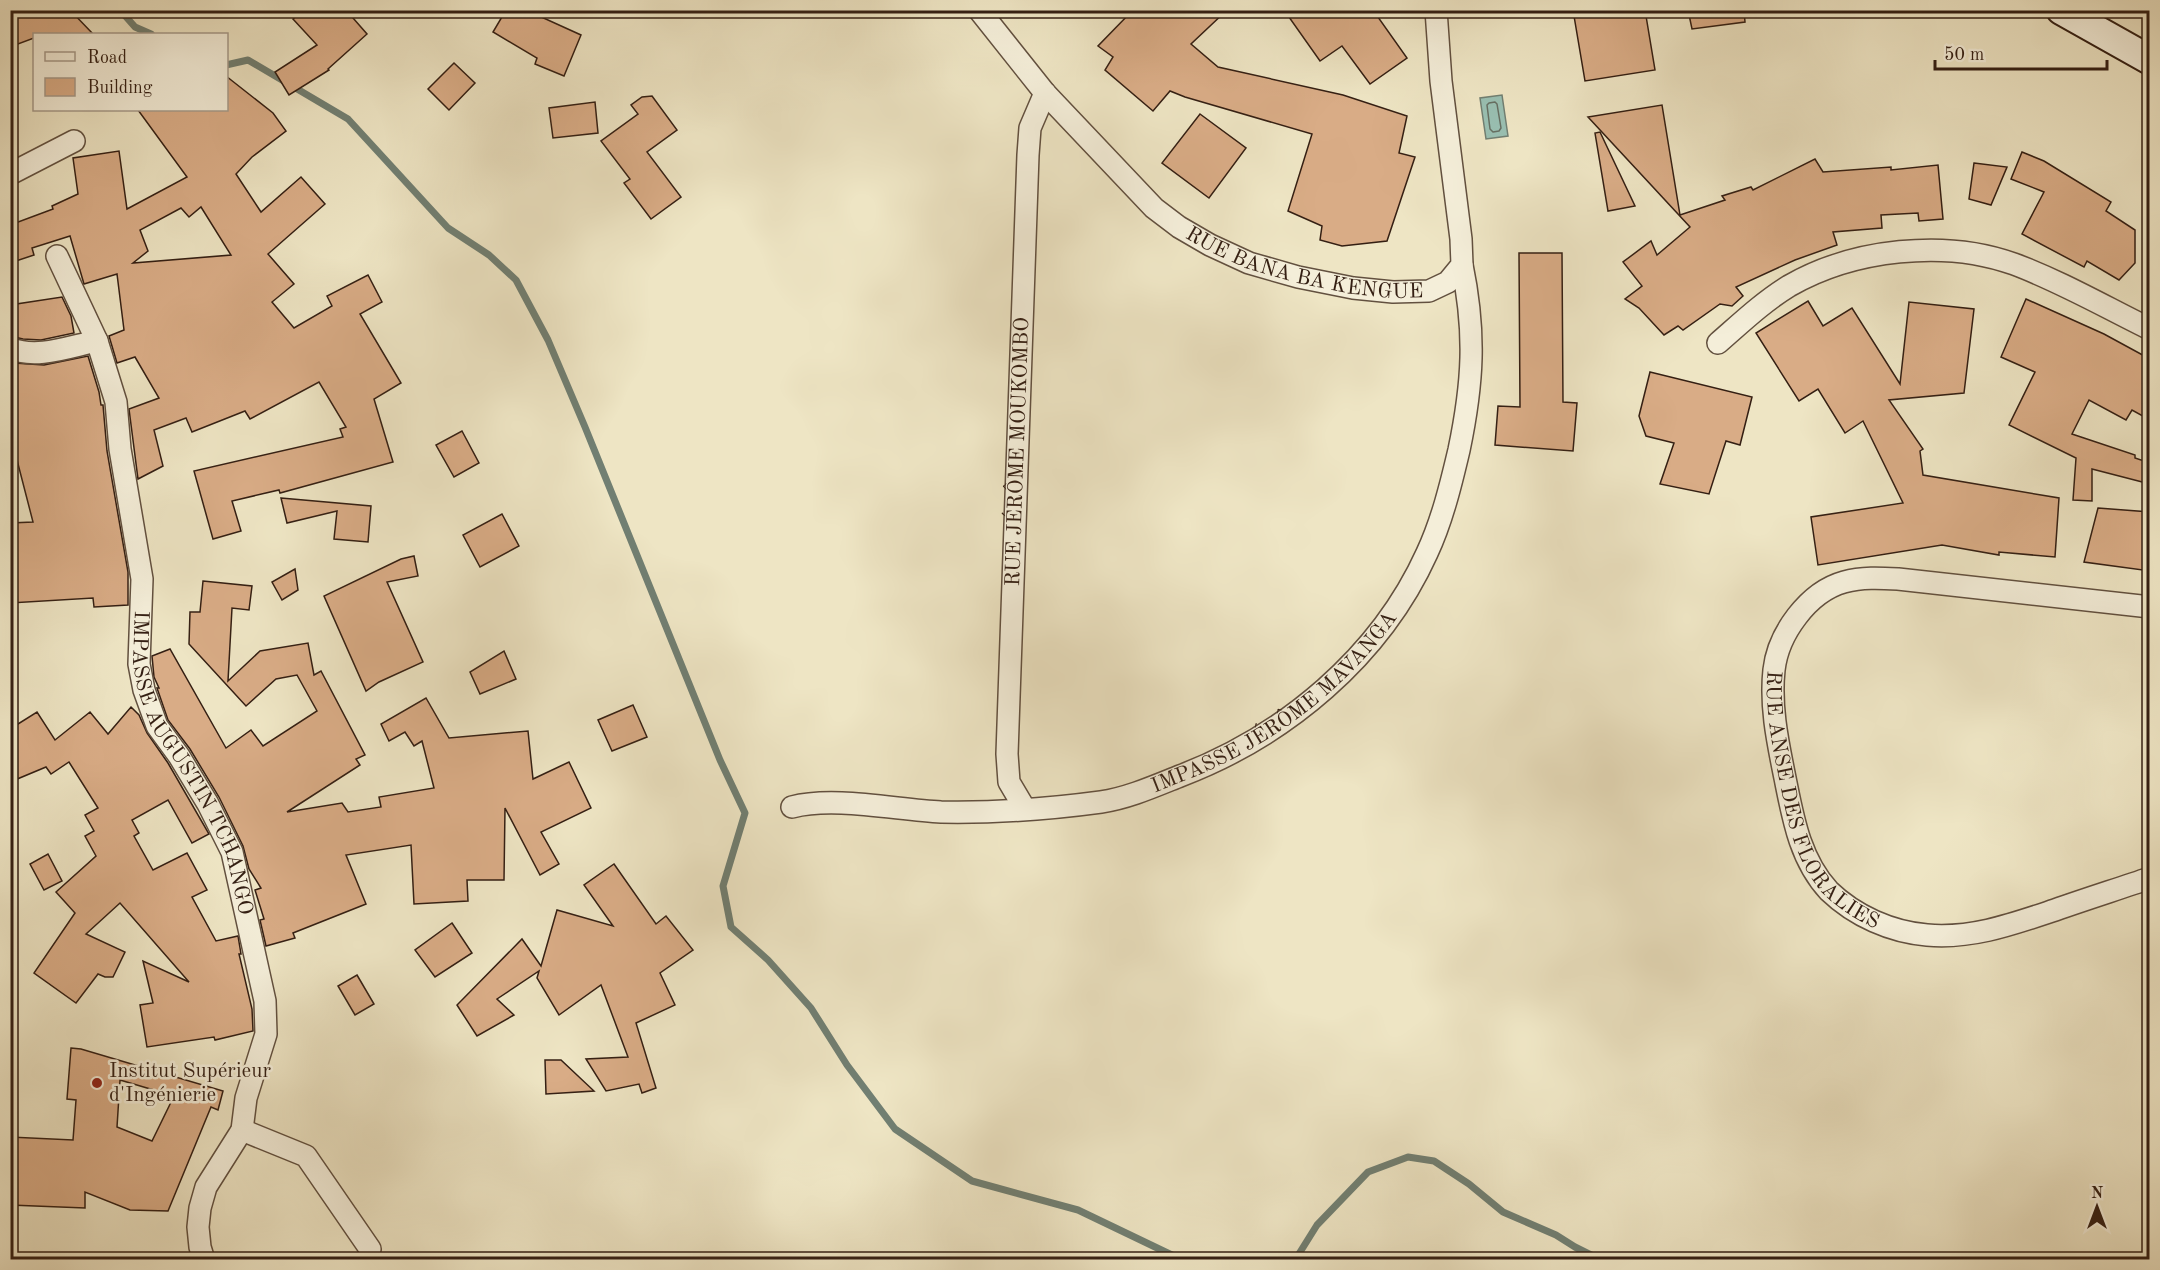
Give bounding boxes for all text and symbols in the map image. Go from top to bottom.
legend [33,33,228,111]
scale bar [1935,33,2108,71]
text: 50 m [1944,46,1984,64]
text: Road [87,49,127,67]
text: Building [87,79,153,97]
street label: RUE BANA BA KENGUE [1182,223,1424,303]
street label: RUE JÉRÔME MOUKOMBO [1001,317,1033,587]
street label: IMPASSE JÉRÔME MAVANGA [1148,608,1401,797]
street label: IMPASSE AUGUSTIN TCHANGO [128,610,256,917]
street label: RUE ANSE DES FLORALIES [1762,670,1883,933]
place label: Institut Supérieur d'Ingénierie [109,1061,271,1106]
marker: Institut Supérieur d'Ingénierie [90,1076,104,1090]
north arrow [2067,1177,2127,1237]
text: N [2091,1186,2104,1202]

